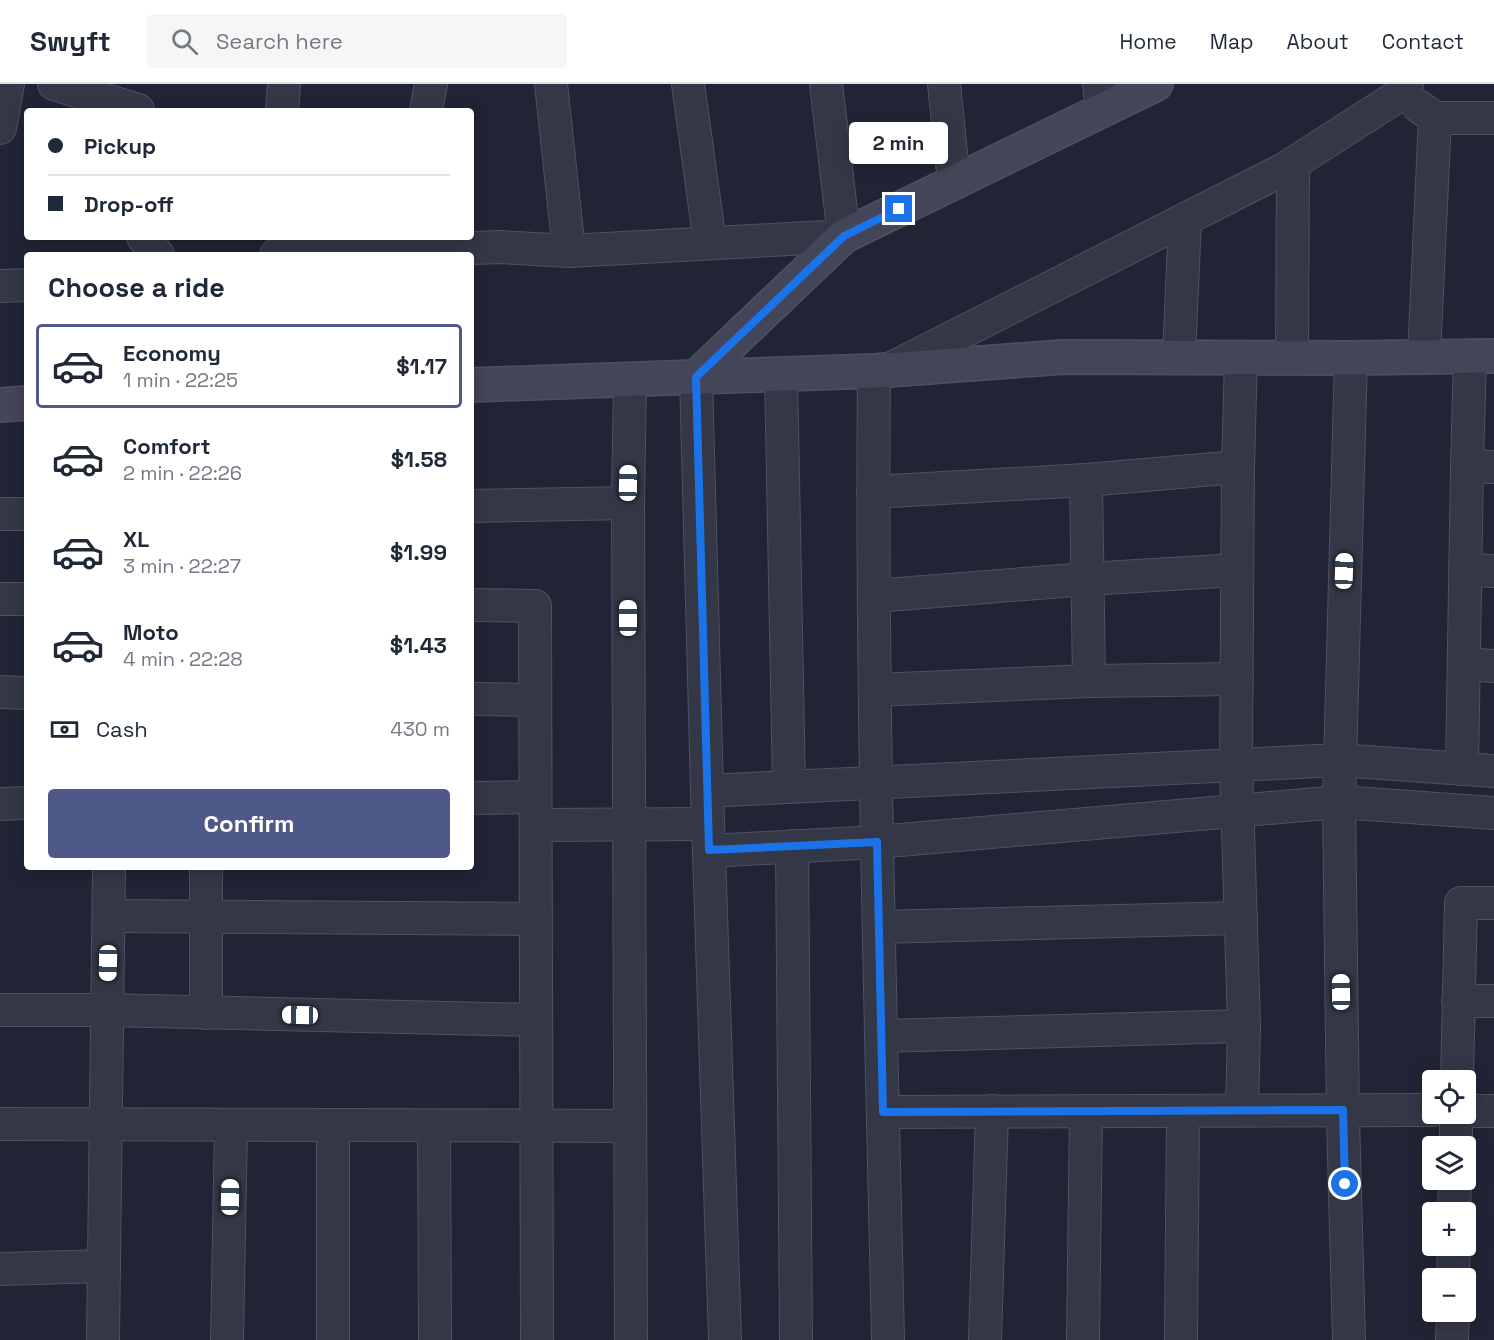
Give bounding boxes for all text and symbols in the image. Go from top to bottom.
search box [147,14,567,68]
text: Swyft [30,23,111,59]
icon: search [168,25,201,58]
text: Search here [216,27,343,55]
text: Home [1119,28,1177,55]
text: Map [1210,28,1254,55]
text: About [1287,28,1349,55]
text: Contact [1382,28,1464,55]
callout: 2 min [850,122,948,164]
text: 2 min [873,130,924,156]
text: Pickup [84,132,156,160]
text: Drop-off [84,190,174,218]
route end [885,195,912,222]
text: Choose a ride [48,270,225,305]
icon: car [51,339,105,393]
text: Economy [123,339,221,367]
text: $1.17 [396,352,447,380]
text: 1 min · 22:25 [123,367,238,393]
icon: car [51,432,105,486]
text: Comfort [123,432,211,460]
text: $1.58 [391,445,447,473]
text: 2 min · 22:26 [123,460,242,486]
car [619,465,637,501]
icon: car [51,525,105,579]
text: XL [123,525,149,553]
text: $1.99 [390,538,447,566]
text: 3 min · 22:27 [123,553,241,579]
car [1334,553,1354,589]
car [619,600,637,636]
icon: car [51,618,105,672]
text: Moto [123,618,179,646]
text: $1.43 [390,631,447,659]
text: 4 min · 22:28 [123,646,243,672]
icon: cash [48,713,81,746]
text: Cash [96,715,148,743]
text: 430 m [390,716,450,742]
button: Confirm [48,789,450,858]
car [99,945,117,981]
car [1332,974,1350,1010]
car [282,1006,318,1024]
map controls [1422,1070,1476,1322]
button: locate [1422,1070,1476,1124]
button: layers [1422,1136,1476,1190]
route start [1331,1170,1358,1197]
car [221,1179,239,1215]
button: + [1422,1202,1476,1256]
button: − [1422,1268,1476,1322]

